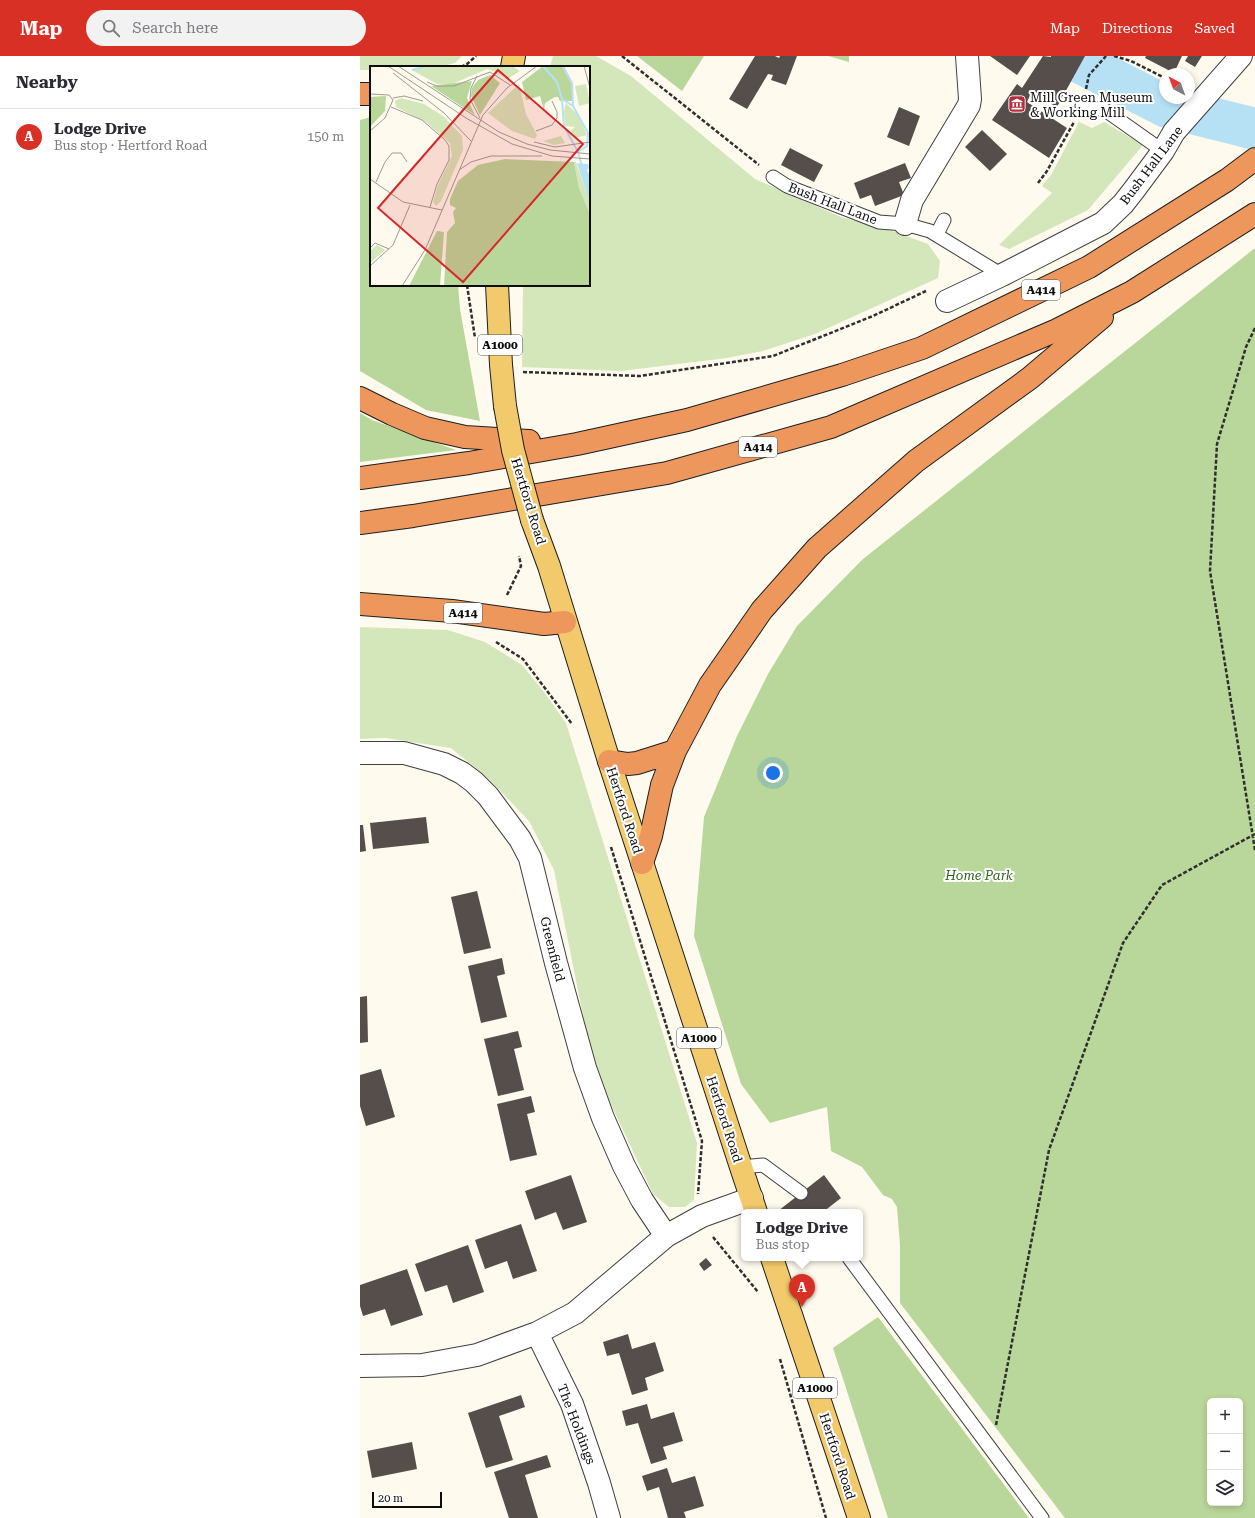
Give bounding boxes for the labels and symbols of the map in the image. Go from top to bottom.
inset map [370,66,590,286]
north arrow [1159,68,1195,104]
place label: Mill Green Museum & Working Mill [1030,90,1153,120]
museum icon: Mill Green Museum & Working Mill [1007,94,1027,114]
street label: Bush Hall Lane [1117,123,1186,207]
street label: Bush Hall Lane [786,180,880,227]
road number: A414 [1022,280,1060,300]
road number: A1000 [478,335,522,355]
road number: A414 [739,437,777,457]
street label: Hertford Road [508,456,549,547]
road number: A414 [444,603,482,623]
your location [763,763,783,783]
street label: Hertford Road [603,765,646,856]
park label: Home Park [944,868,1014,883]
street label: Greenfield [537,915,568,984]
road number: A1000 [677,1028,721,1048]
street label: Hertford Road [703,1074,746,1165]
pin: A [789,1274,815,1307]
road number: A1000 [793,1378,837,1398]
street label: The Holdings [554,1382,599,1466]
street label: Hertford Road [816,1411,859,1502]
scale bar [372,1490,442,1509]

